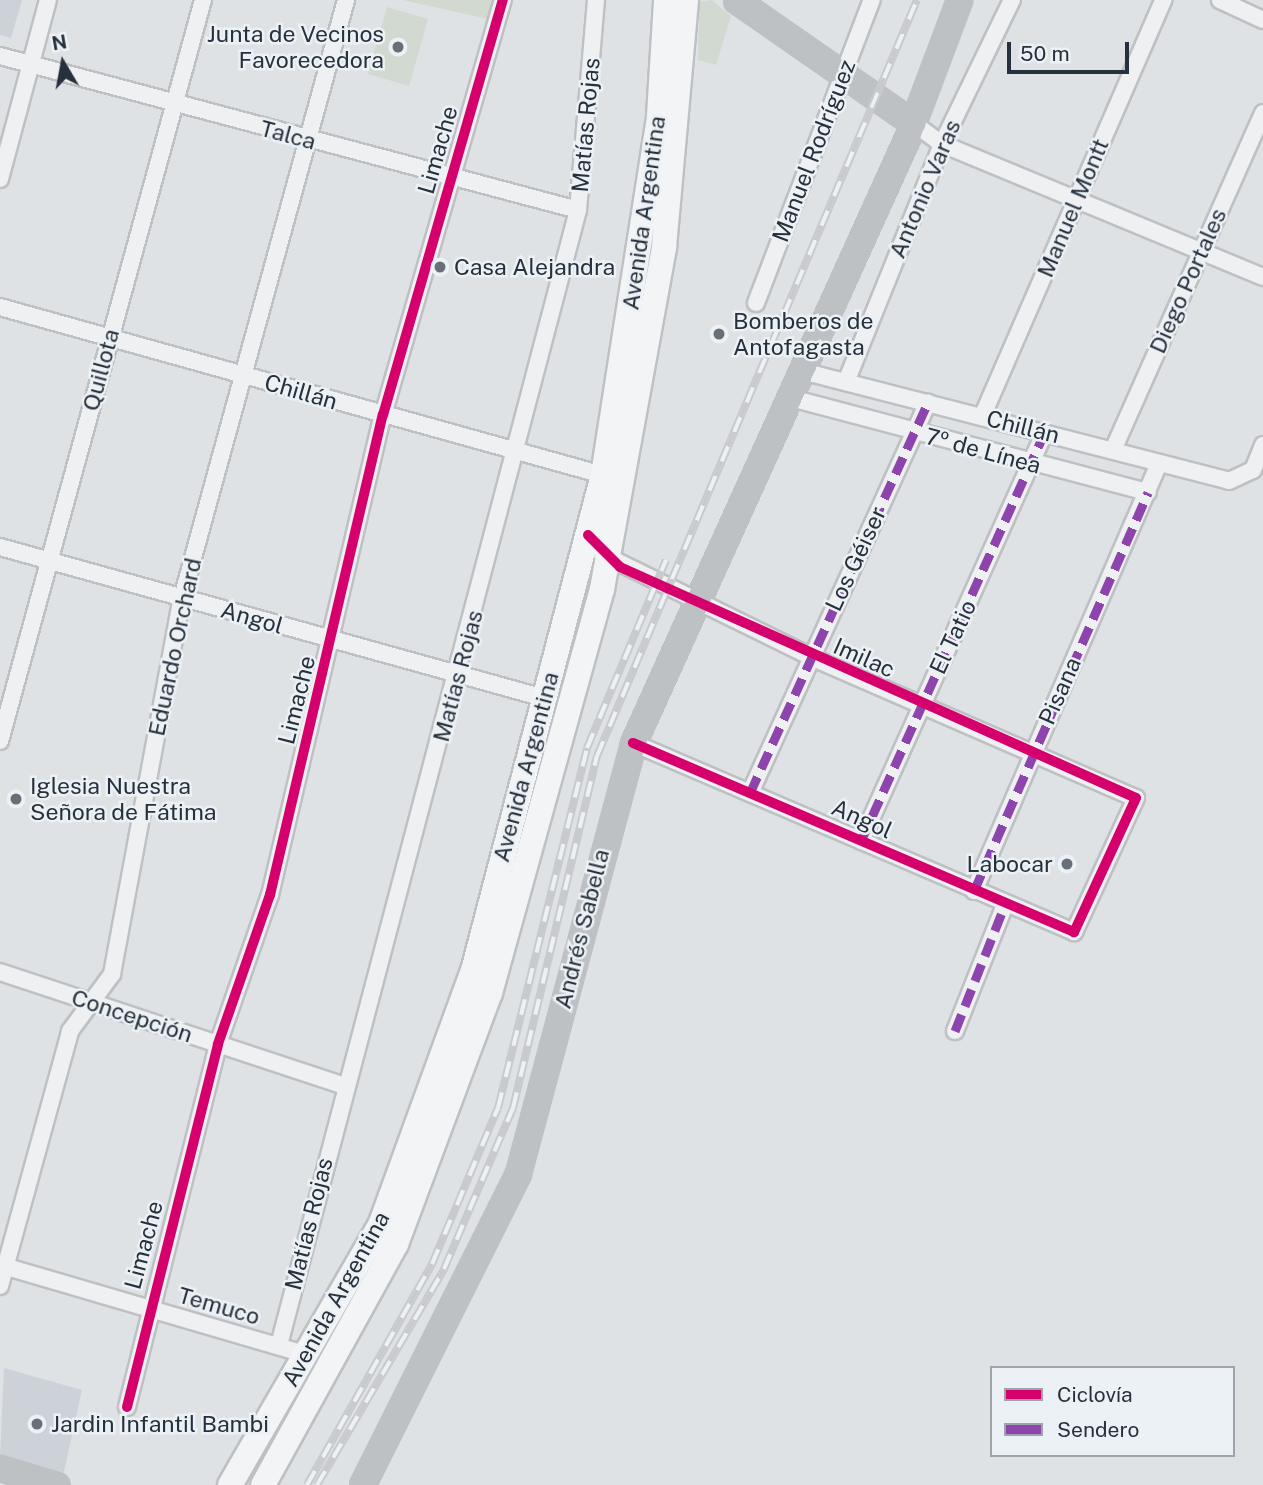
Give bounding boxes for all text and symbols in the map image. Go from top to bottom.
place label: Junta de Vecinos Favorecedora [206,20,384,74]
north arrow [28,28,98,98]
scale bar [1011,28,1134,72]
text: N [50,30,69,54]
marker: Junta de Vecinos Favorecedora [390,39,406,55]
text: 50 m [1020,41,1070,66]
street label: Matías Rojas [566,56,606,194]
street label: Manuel Rodríguez [767,56,861,246]
street label: Limache [412,103,464,197]
street label: Talca [257,114,319,156]
street label: Avenida Argentina [617,114,671,312]
street label: Antonio Varas [883,115,967,263]
street label: Manuel Montt [1031,135,1115,281]
street label: Diego Portales [1144,204,1232,358]
place label: Casa Alejandra [454,253,615,281]
marker: Casa Alejandra [432,259,448,275]
place label: Bomberos de Antofagasta [733,307,874,361]
street label: Quillota [77,326,125,414]
marker: Bomberos de Antofagasta [711,326,727,342]
street label: Chillán [261,368,341,416]
street label: Chillán [984,405,1062,449]
street label: 7º de Línea [922,422,1044,480]
street label: Los Géiser [820,502,892,616]
street label: Eduardo Orchard [143,555,207,739]
street label: Angol [218,596,286,640]
street label: El Tatio [924,596,982,678]
street label: Matías Rojas [427,607,489,745]
street label: Imilac [829,632,899,684]
street label: Limache [273,653,321,747]
street label: Pisana [1033,653,1087,729]
street label: Avenida Argentina [487,669,565,865]
place label: Iglesia Nuestra Señora de Fátima [30,772,217,826]
marker: Iglesia Nuestra Señora de Fátima [8,791,24,807]
street label: Angol [827,793,897,845]
street label: Andrés Sabella [549,846,615,1012]
place label: Labocar [967,850,1053,878]
marker: Labocar [1059,856,1075,872]
street label: Concepción [68,983,196,1049]
street label: Matías Rojas [279,1155,339,1293]
street label: Limache [119,1198,169,1292]
street label: Avenida Argentina [276,1207,396,1391]
street label: Temuco [175,1281,263,1331]
legend [990,1366,1235,1457]
text: Ciclovía [1057,1382,1133,1407]
place label: Jardin Infantil Bambi [51,1410,269,1438]
marker: Jardin Infantil Bambi [29,1416,45,1432]
text: Sendero [1057,1417,1139,1442]

